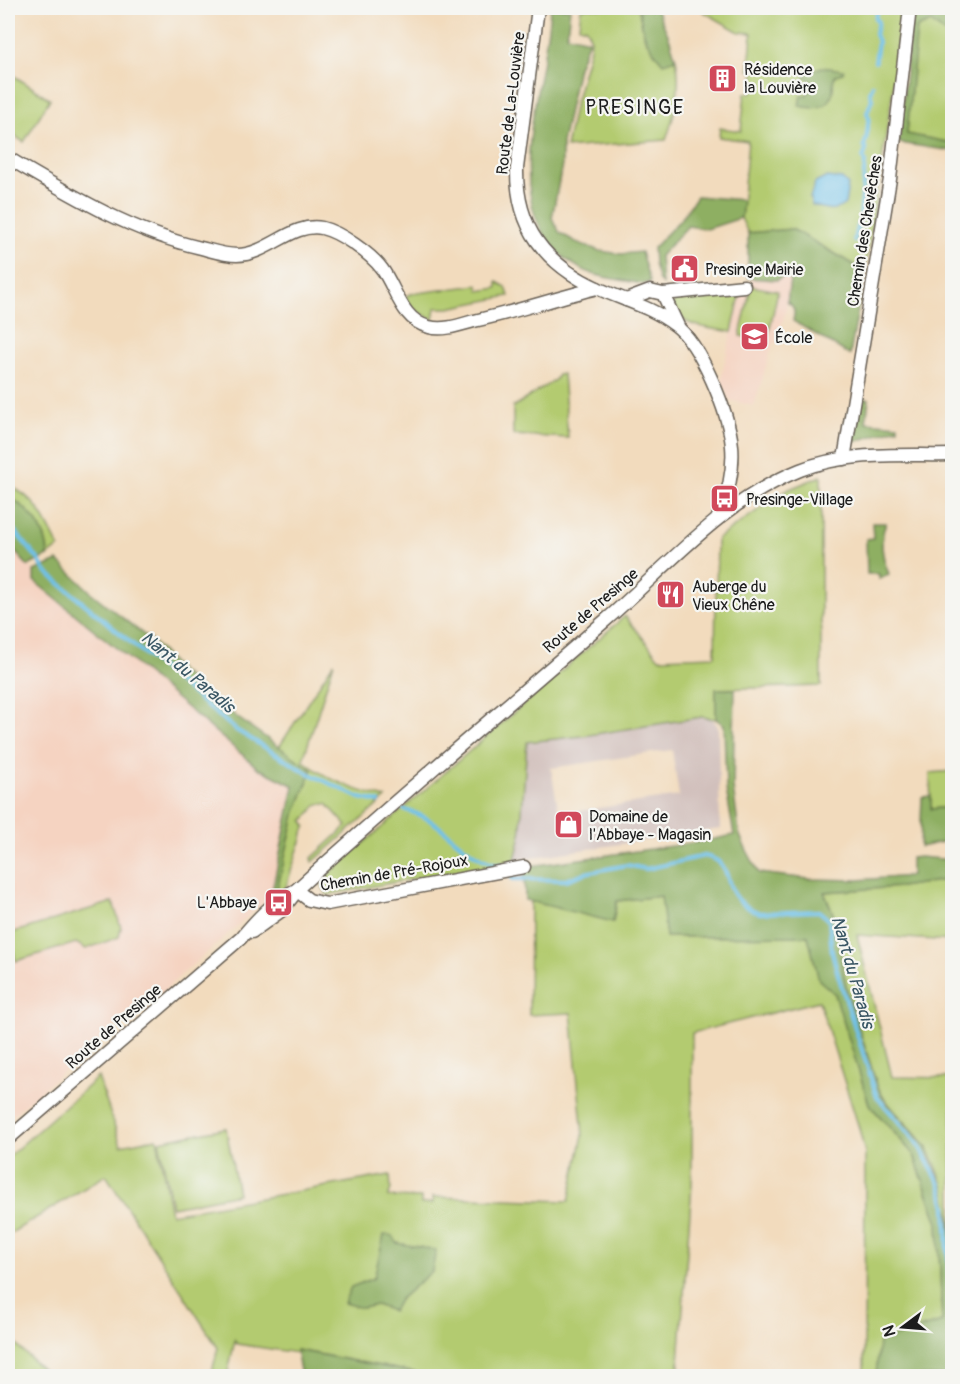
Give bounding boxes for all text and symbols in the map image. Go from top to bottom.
street label: Route de La-Louvière [492,30,530,176]
place label: Résidence la Louvière [744,60,816,98]
building icon: Résidence la Louvière [707,62,739,94]
district label: PRESINGE [585,95,685,120]
street label: Chemin des Chevêches [843,154,887,308]
public building icon: Presinge Mairie [668,253,700,285]
place label: Presinge Mairie [705,260,803,280]
school or university icon: École [738,321,770,353]
place label: École [775,328,812,348]
bus stop icon: Presinge-Village [709,483,741,515]
place label: Presinge-Village [746,490,853,510]
street label: Route de Presinge [539,564,642,658]
place label: Auberge du Vieux Chêne [692,577,775,615]
restaurant icon: Auberge du Vieux Chêne [655,579,687,611]
water label: Nant du Paradis [136,626,241,720]
place label: Domaine de l'Abbaye - Magasin [589,807,711,845]
shop icon: Domaine de l'Abbaye - Magasin [552,809,584,841]
street label: Chemin de Pré-Rojoux [319,850,470,896]
bus stop icon: L'Abbaye [262,886,294,918]
place label: L'Abbaye [197,893,257,913]
water label: Nant du Paradis [826,914,880,1033]
street label: Route de Presinge [62,980,165,1074]
north arrow [873,1297,933,1357]
text: N [878,1323,901,1339]

